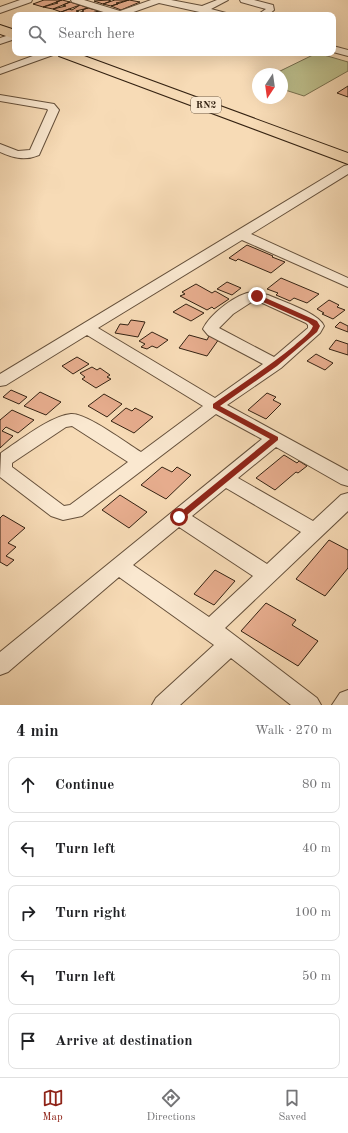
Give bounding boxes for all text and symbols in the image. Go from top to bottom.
search box [12,12,336,56]
icon: search [26,23,48,45]
text: Search here [58,27,135,42]
north arrow [252,68,288,104]
road number: RN2 [191,97,221,113]
route end [248,287,266,305]
route start [170,508,188,526]
text: 4 min [16,723,59,740]
text: Walk · 270 m [255,724,332,737]
icon: ahead [17,774,39,796]
text: Continue [55,778,114,793]
text: 80 m [302,778,331,791]
icon: left [17,838,39,860]
text: Turn left [55,842,115,857]
text: 40 m [302,842,331,855]
icon: right [17,902,39,924]
text: Turn right [55,906,126,921]
text: 100 m [294,906,331,919]
icon: left [17,966,39,988]
text: Turn left [55,970,115,985]
text: 50 m [302,970,331,983]
icon: arrive [17,1030,39,1052]
text: Arrive at destination [55,1034,193,1049]
tab: Map [42,1087,64,1125]
tab: Directions [147,1087,195,1125]
tab: Saved [278,1087,306,1125]

